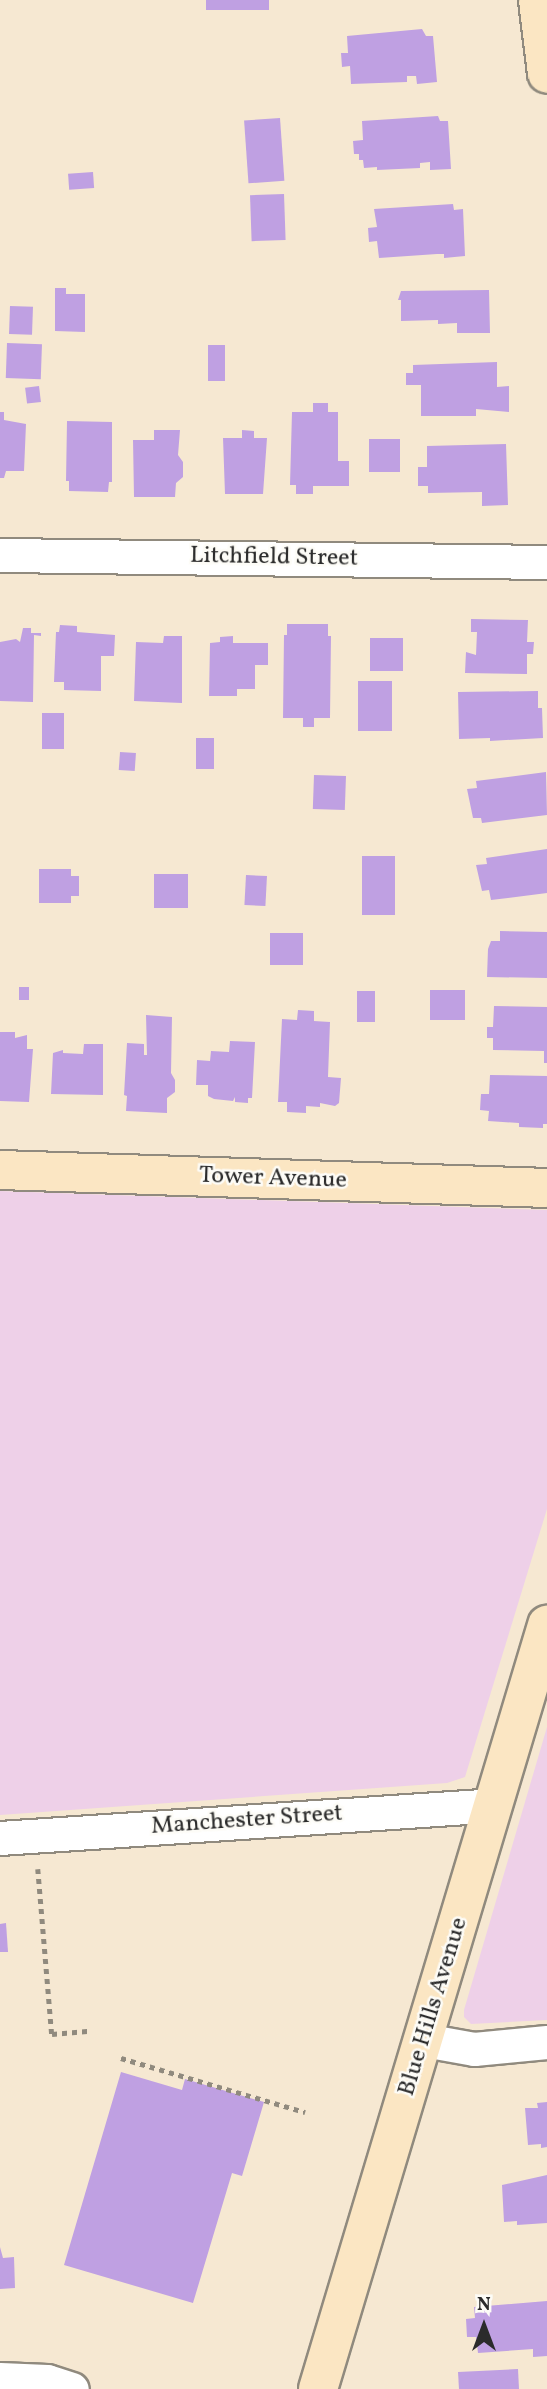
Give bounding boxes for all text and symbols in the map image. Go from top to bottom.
street label: Litchfield Street [190,542,358,574]
street label: Tower Avenue [199,1162,347,1196]
street label: Manchester Street [150,1800,344,1842]
street label: Blue Hills Avenue [393,1914,475,2100]
north arrow [449,2291,519,2361]
text: N [477,2292,491,2318]

